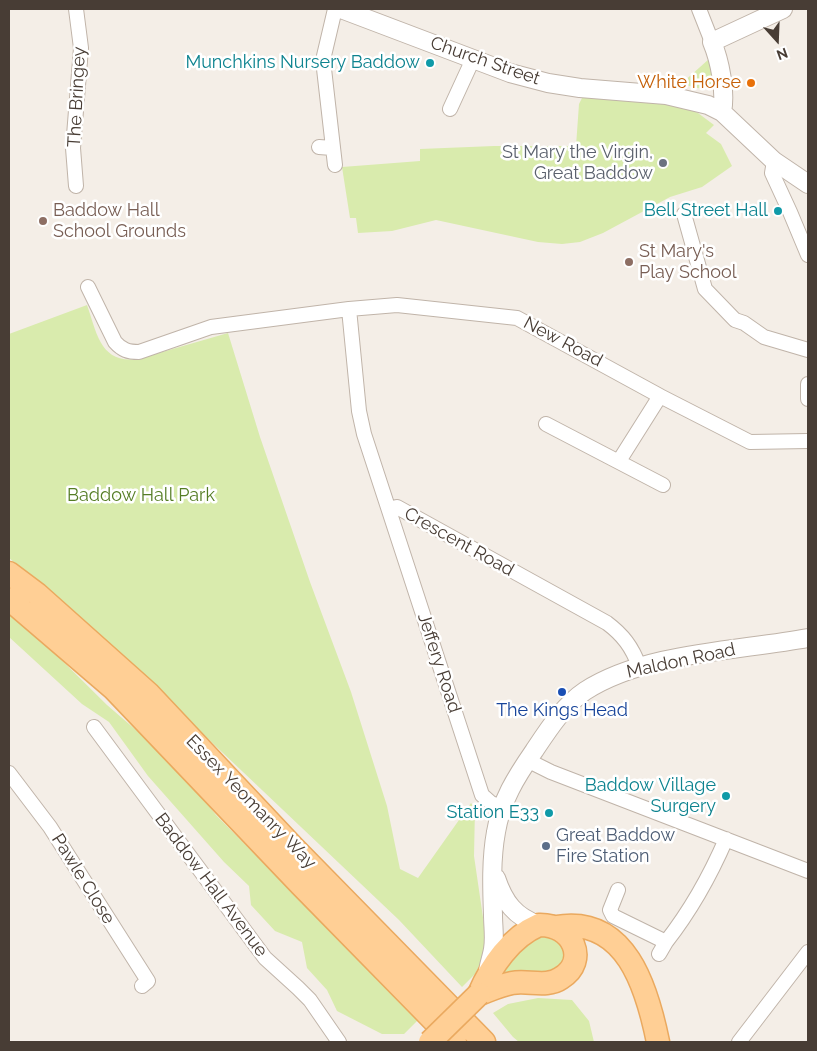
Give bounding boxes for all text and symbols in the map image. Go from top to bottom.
north arrow [752,15,802,65]
street label: Church Street [427,32,543,90]
text: N [774,45,790,63]
street label: The Bringey [64,46,90,148]
place label: Munchkins Nursery Baddow [185,52,420,74]
marker: Munchkins Nursery Baddow [424,57,436,69]
place label: White Horse [637,72,741,94]
marker: White Horse [745,77,757,89]
place label: St Mary the Virgin, Great Baddow [502,142,653,184]
marker: St Mary the Virgin, Great Baddow [657,157,669,169]
place label: Baddow Hall School Grounds [53,200,186,242]
place label: Bell Street Hall [644,200,768,222]
marker: Bell Street Hall [772,205,784,217]
marker: Baddow Hall School Grounds [37,215,49,227]
place label: St Mary's Play School [639,241,737,284]
marker: St Mary's Play School [623,256,635,268]
street label: New Road [520,312,606,372]
park label: Baddow Hall Park [67,485,215,507]
street label: Crescent Road [400,503,518,581]
street label: Jeffery Road [413,610,465,716]
street label: Maldon Road [625,639,737,683]
marker: The Kings Head [556,686,568,698]
place label: The Kings Head [496,700,628,722]
street label: Essex Yeomanry Way [181,730,321,874]
place label: Baddow Village Surgery [585,775,716,818]
marker: Baddow Village Surgery [720,790,732,802]
place label: Station E33 [447,802,539,824]
marker: Station E33 [543,807,555,819]
street label: Baddow Hall Avenue [150,809,272,961]
place label: Great Baddow Fire Station [556,825,675,868]
street label: Pawle Close [47,830,119,928]
marker: Great Baddow Fire Station [540,840,552,852]

